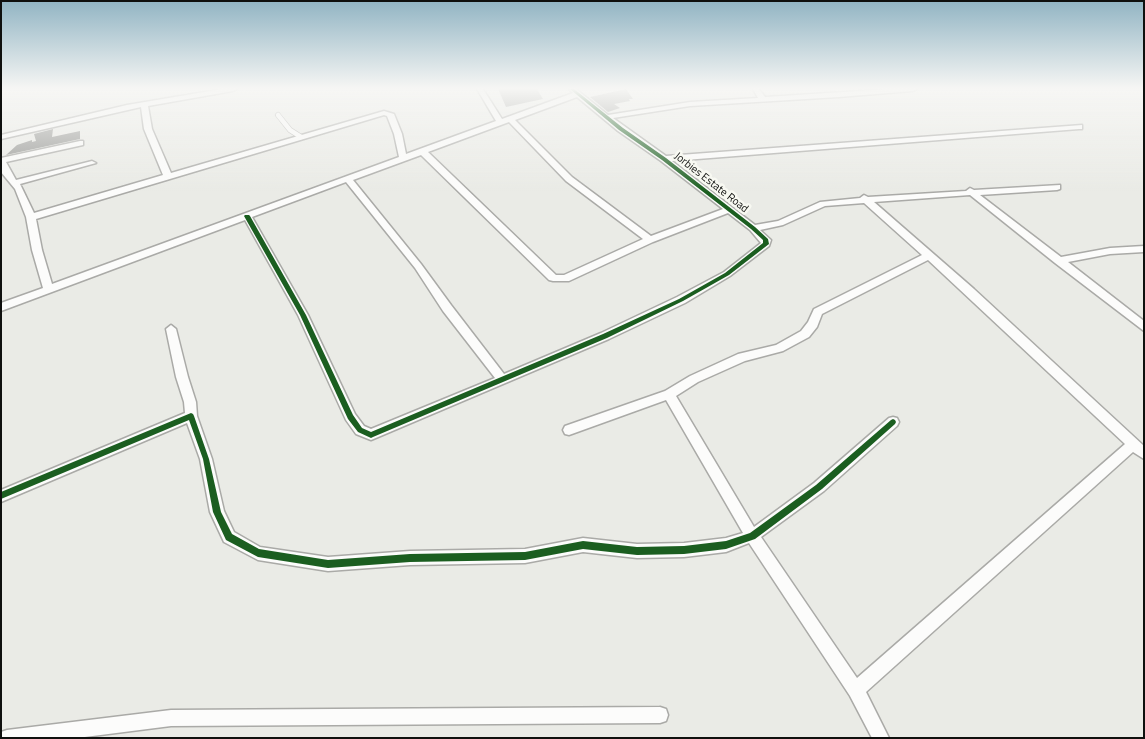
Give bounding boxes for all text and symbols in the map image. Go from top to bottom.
street label: Jorbies Estate Road [671,150,751,216]

